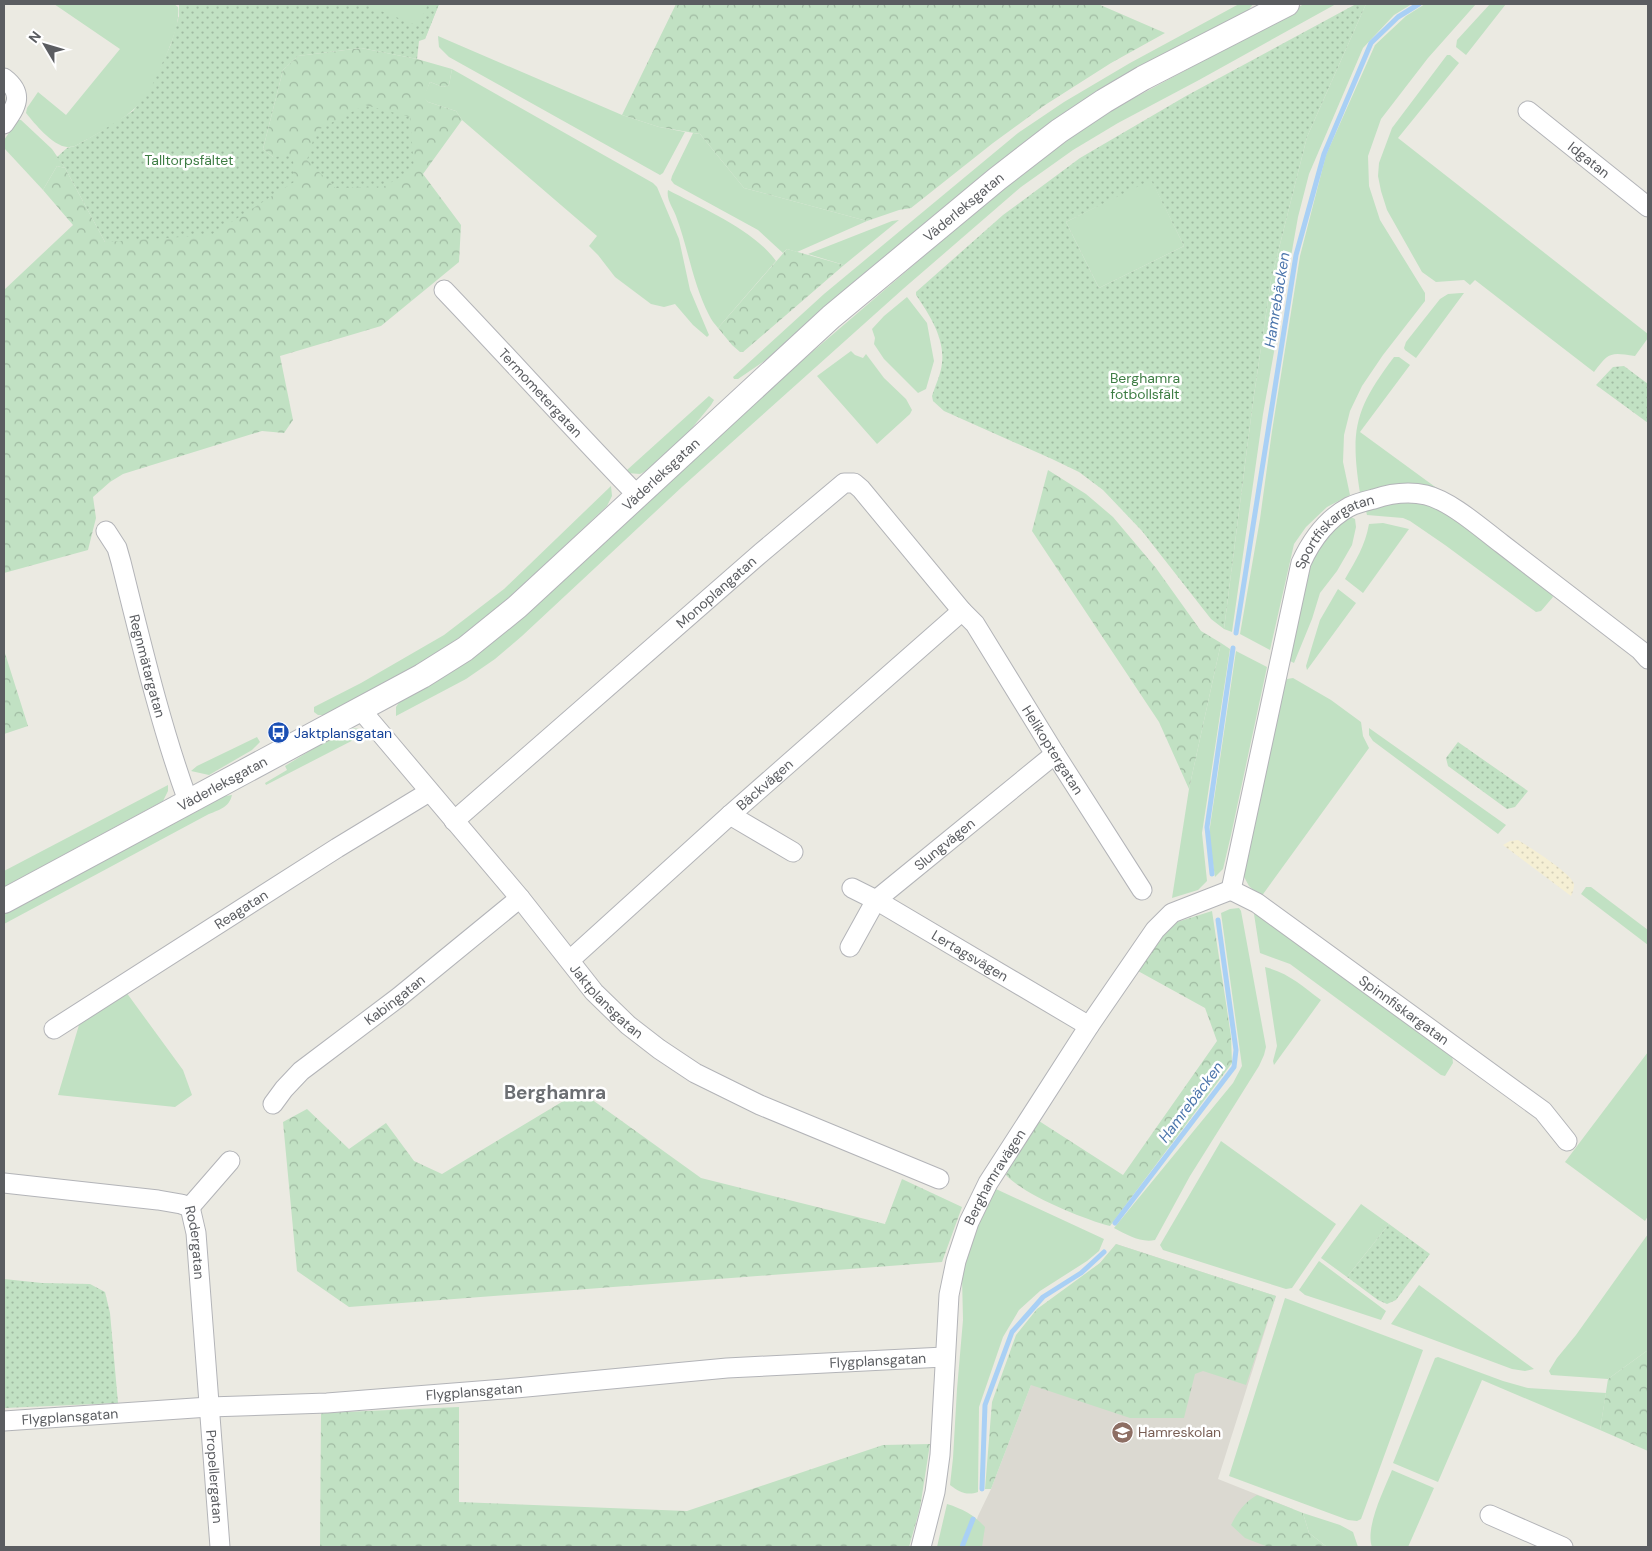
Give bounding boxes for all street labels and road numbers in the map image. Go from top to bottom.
street label: Idgatan [1564,138,1613,182]
street label: Väderleksgatan [920,168,1007,246]
street label: Termometergatan [495,344,586,441]
street label: Väderleksgatan [618,434,703,515]
street label: Sportfiskargatan [1291,490,1376,571]
street label: Monoplangatan [672,552,760,632]
street label: Regnmätargatan [125,612,170,720]
street label: Helikoptergatan [1018,702,1088,798]
street label: Väderleksgatan [174,752,270,815]
street label: Bäckvägen [733,755,797,814]
street label: Slungvägen [910,814,979,874]
street label: Reagatan [211,886,271,933]
street label: Lertagsvägen [928,926,1012,985]
street label: Jaktplansgatan [566,960,647,1042]
street label: Kabingatan [361,970,429,1029]
street label: Spinnfiskargatan [1355,971,1453,1049]
street label: Berghamravägen [960,1126,1029,1228]
street label: Rodergatan [181,1204,209,1280]
street label: Flygplansgatan [829,1349,927,1372]
street label: Flygplansgatan [425,1378,523,1404]
street label: Flygplansgatan [21,1404,119,1429]
street label: Propellergatan [202,1429,227,1524]

